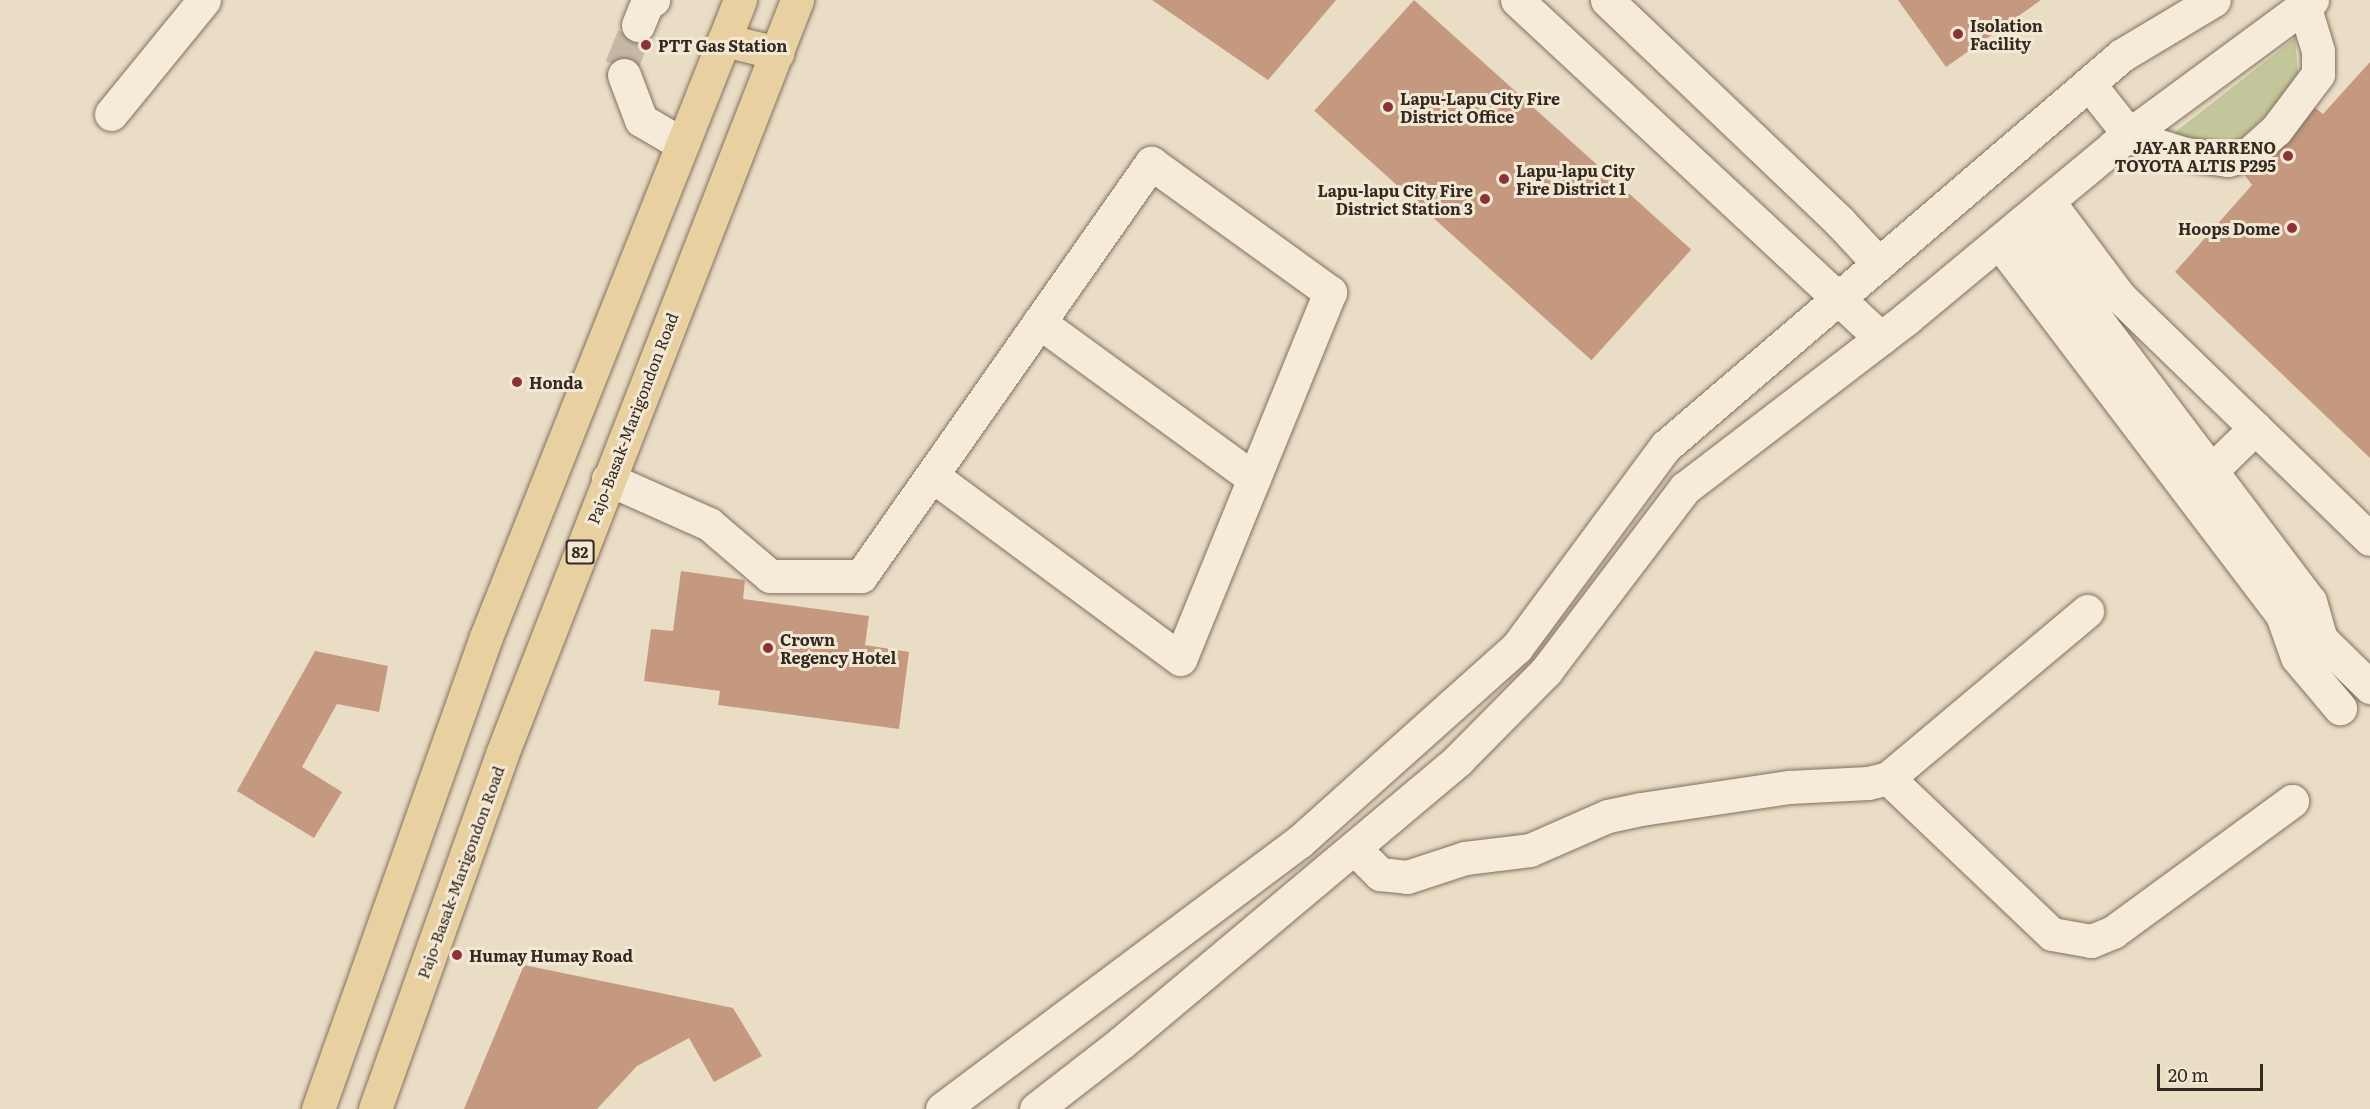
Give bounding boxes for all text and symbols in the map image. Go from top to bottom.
place label: Isolation Facility [1970,15,2043,53]
marker: Isolation Facility [1951,27,1965,41]
place label: PTT Gas Station [658,35,787,55]
marker: PTT Gas Station [639,38,653,52]
place label: Lapu-Lapu City Fire District Office [1400,88,1560,126]
marker: Lapu-Lapu City Fire District Office [1381,100,1395,114]
place label: JAY-AR PARRENO TOYOTA ALTIS P295 [2114,137,2276,175]
marker: JAY-AR PARRENO TOYOTA ALTIS P295 [2281,149,2295,163]
place label: Lapu-lapu City Fire District 1 [1516,160,1635,198]
marker: Lapu-lapu City Fire District 1 [1497,172,1511,186]
place label: Lapu-lapu City Fire District Station 3 [1317,180,1473,218]
marker: Lapu-lapu City Fire District Station 3 [1478,192,1492,206]
place label: Hoops Dome [2178,218,2280,238]
marker: Hoops Dome [2285,221,2299,235]
street label: Pajo-Basak-Marigondon Road [583,310,681,526]
place label: Honda [529,372,583,392]
marker: Honda [510,375,524,389]
road number: 82 [565,540,595,564]
place label: Crown Regency Hotel [780,629,896,667]
marker: Crown Regency Hotel [761,641,775,655]
street label: Pajo-Basak-Marigondon Road [413,763,507,981]
place label: Humay Humay Road [469,945,633,965]
marker: Humay Humay Road [450,948,464,962]
scale bar [2160,1052,2266,1090]
text: 20 m [2168,1061,2209,1088]

